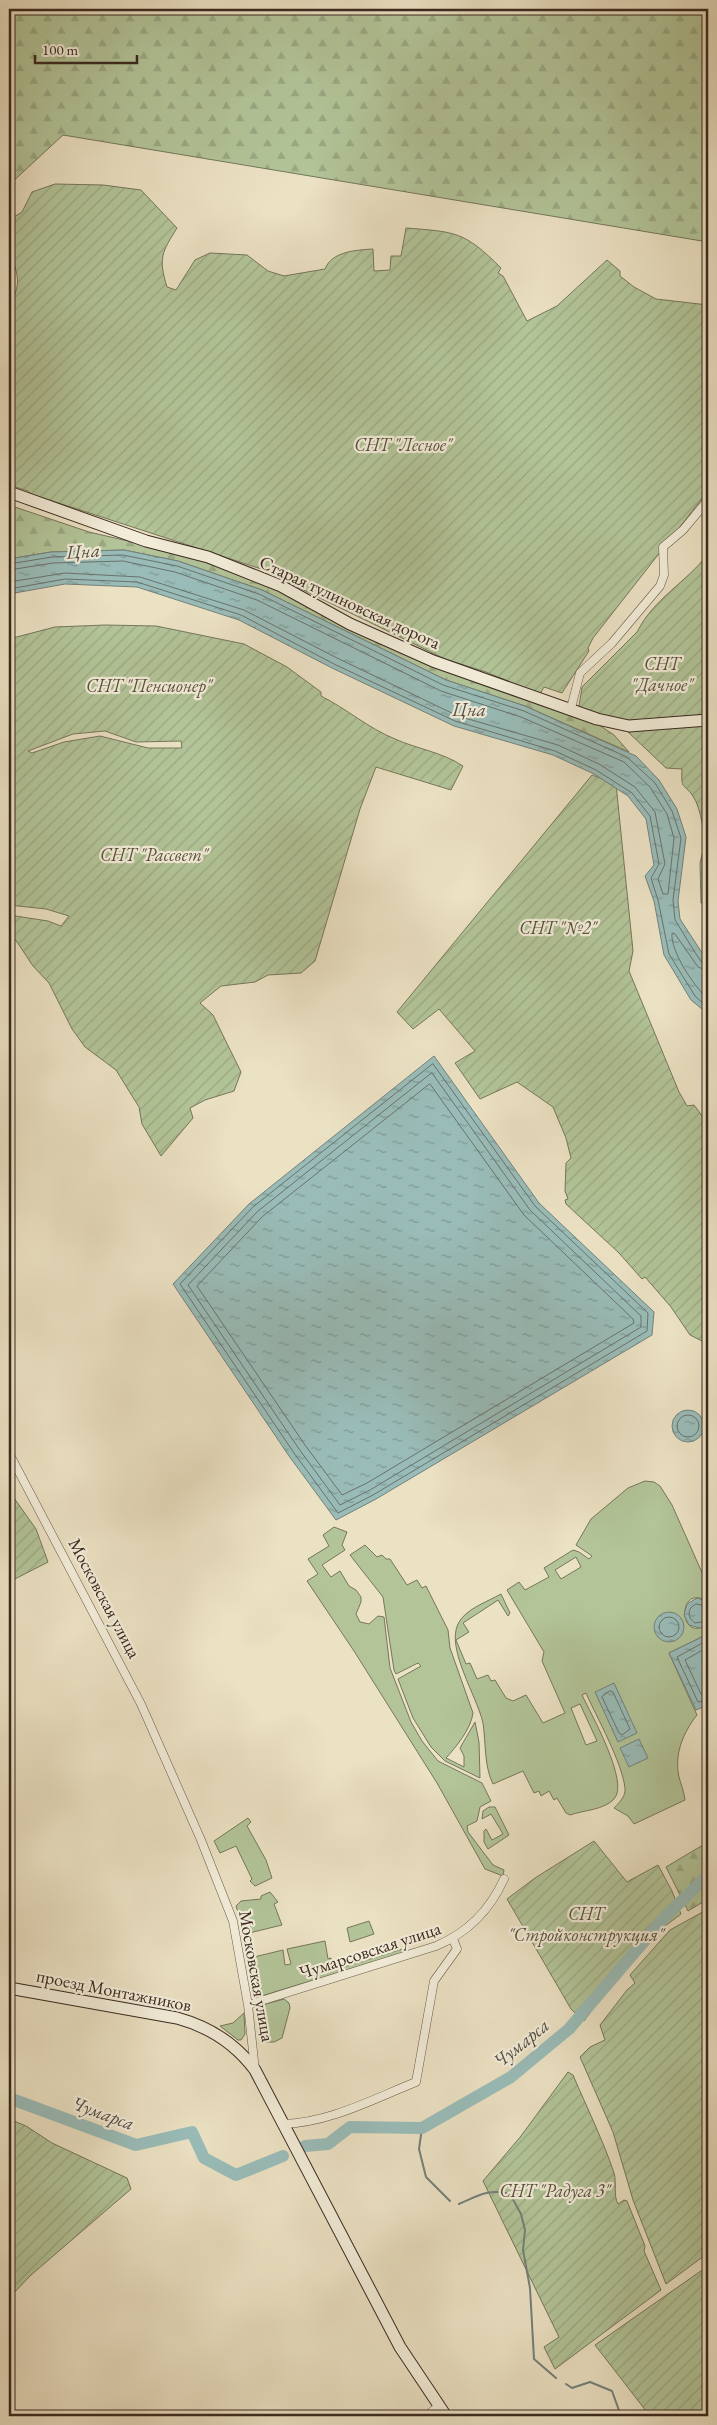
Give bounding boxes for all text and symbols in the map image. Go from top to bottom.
scale bar [35,32,138,64]
text: 100 m [42,40,79,59]
park label: СНТ "Лесное" [354,433,454,456]
water label: Цна [64,537,101,565]
street label: Старая тулиновская дорога [256,550,445,654]
park label: СНТ "Дачное" [631,652,695,696]
park label: СНТ "Пенсионер" [86,674,214,698]
water label: Цна [451,697,486,722]
park label: СНТ "Рассвет" [100,843,210,866]
park label: СНТ "№2" [519,916,599,939]
street label: Московская улица [64,1534,147,1663]
park label: СНТ "Стройконструкция" [508,1902,666,1947]
street label: Московская улица [234,1909,280,2044]
street label: Чумарсовская улица [296,1916,445,1984]
street label: проезд Монтажников [35,1964,194,2016]
water label: Чумарса [488,2013,554,2073]
water label: Чумарса [68,2090,138,2136]
park label: СНТ "Радуга 3" [499,2179,613,2203]

